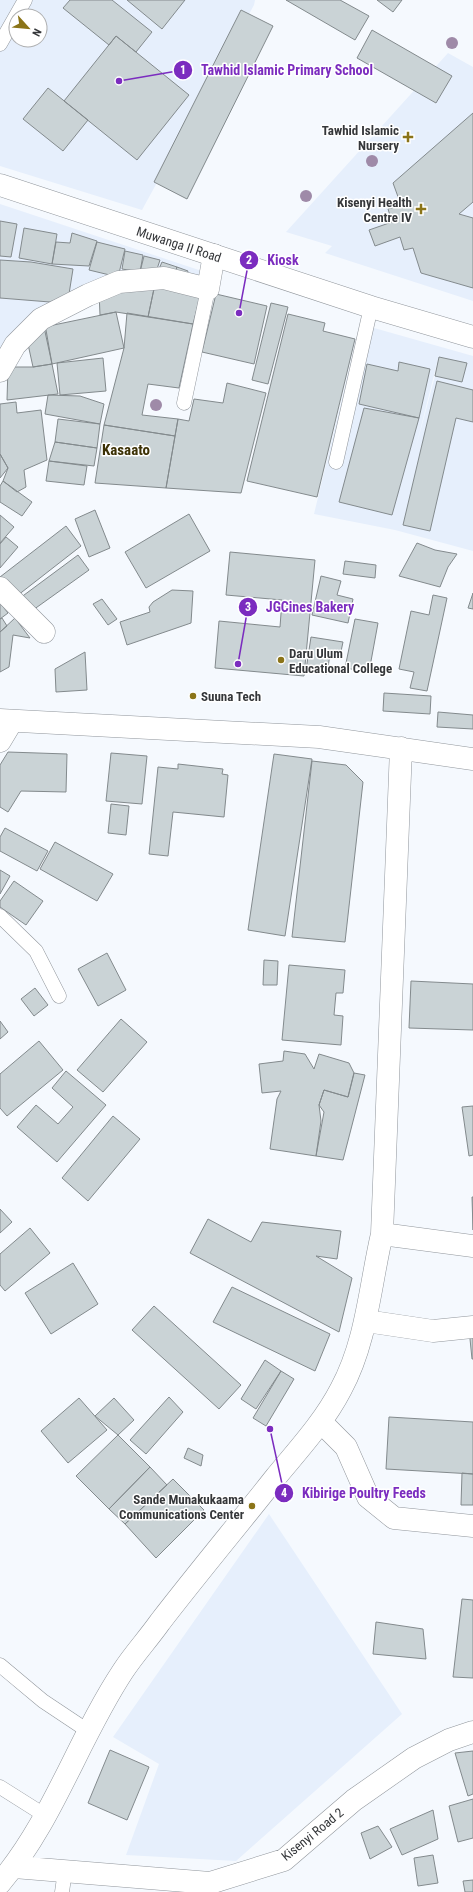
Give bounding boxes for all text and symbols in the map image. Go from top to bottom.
north arrow [8,8,48,48]
text: N [29,26,44,38]
callout: Tawhid Islamic Primary School [173,57,381,83]
text: Tawhid Islamic Primary School [201,62,373,78]
text: 1 [180,63,186,77]
place label: Tawhid Islamic Nursery [322,123,399,153]
marker: Tawhid Islamic Nursery [402,131,414,143]
place label: Kisenyi Health Centre IV [337,195,412,225]
marker: Kisenyi Health Centre IV [415,203,427,215]
street label: Muwanga II Road [135,224,223,265]
callout: Kiosk [239,247,306,273]
text: Kiosk [267,252,299,268]
text: 2 [246,253,252,267]
district label: Kasaato [102,441,150,459]
callout: JGCines Bakery [238,594,363,620]
text: JGCines Bakery [266,599,355,615]
text: 3 [245,600,251,614]
place label: Daru Ulum Educational College [289,646,392,676]
marker: Daru Ulum Educational College [276,655,286,665]
place label: Suuna Tech [201,689,261,704]
marker: Suuna Tech [188,691,198,701]
callout: Kibirige Poultry Feeds [274,1480,434,1506]
text: Kibirige Poultry Feeds [302,1485,426,1501]
text: 4 [281,1486,287,1500]
place label: Sande Munakukaama Communications Center [119,1492,245,1522]
marker: Sande Munakukaama Communications Center [247,1501,257,1511]
street label: Kisenyi Road 2 [278,1805,346,1864]

